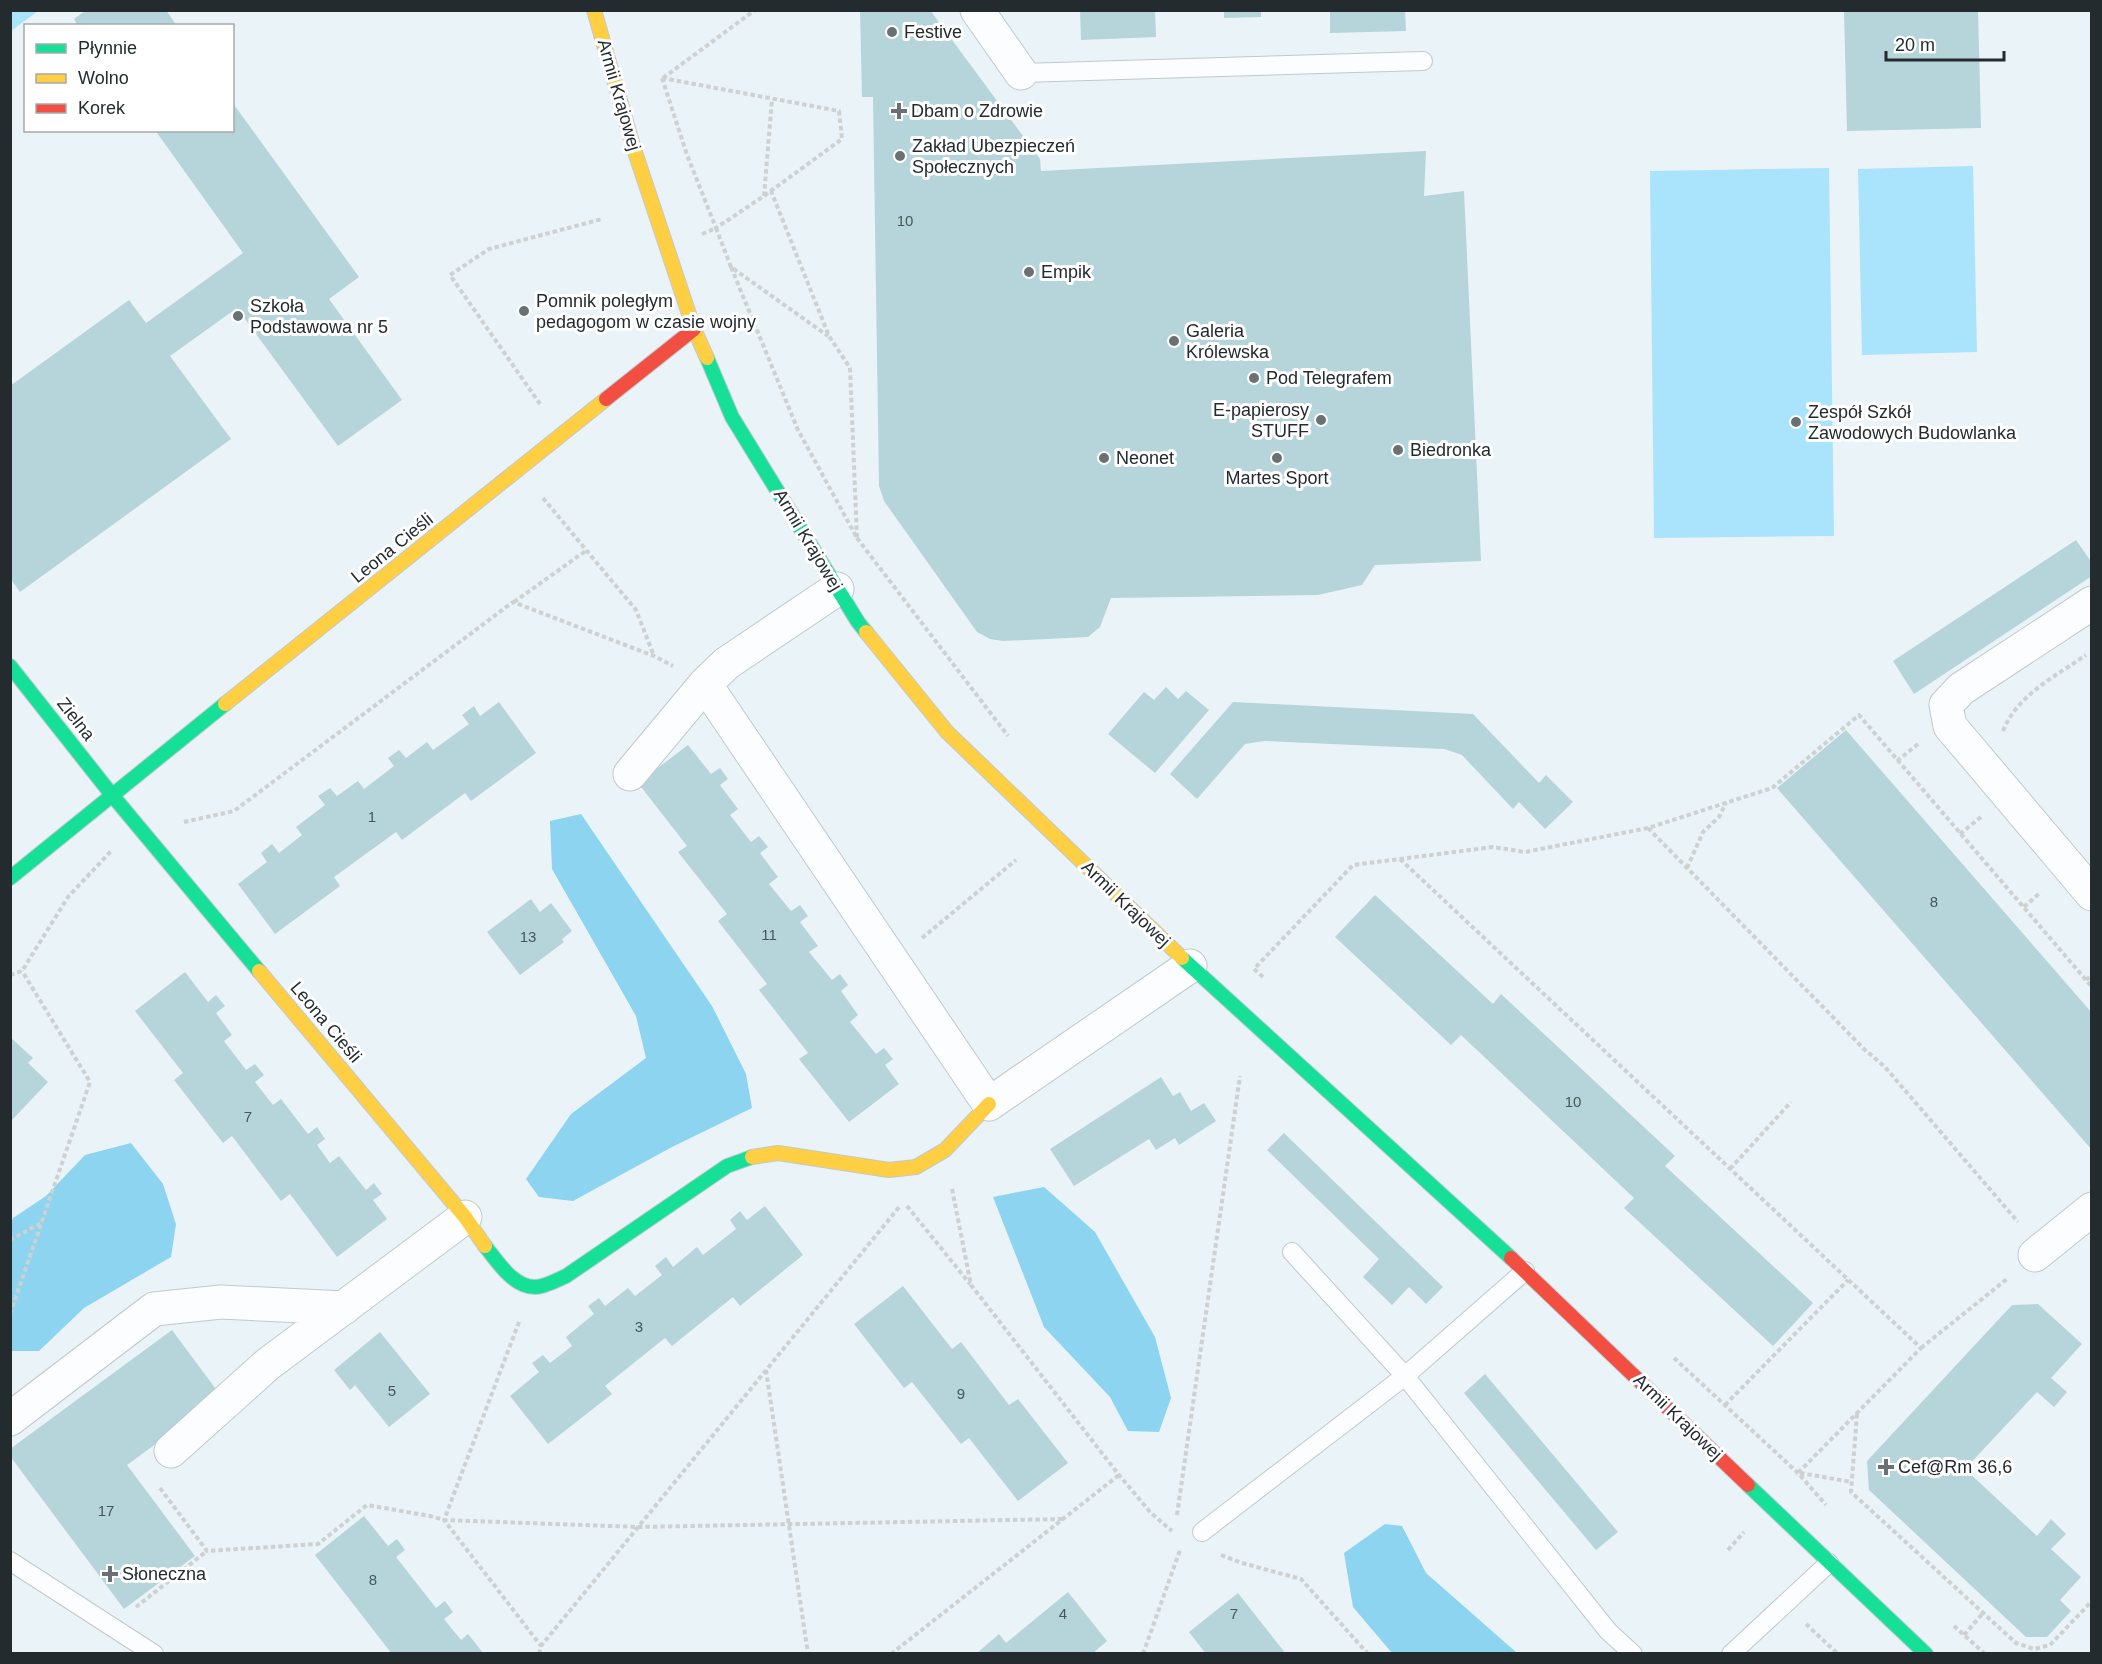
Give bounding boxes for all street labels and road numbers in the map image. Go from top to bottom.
street label: Armii Krajowej [594,37,644,153]
street label: Armii Krajowej [770,486,846,594]
street label: Leona Cieśli [347,509,437,587]
street label: Zielna [53,694,100,745]
street label: Armii Krajowej [1078,857,1174,951]
street label: Leona Cieśli [287,978,365,1066]
street label: Armii Krajowej [1630,1370,1726,1464]

